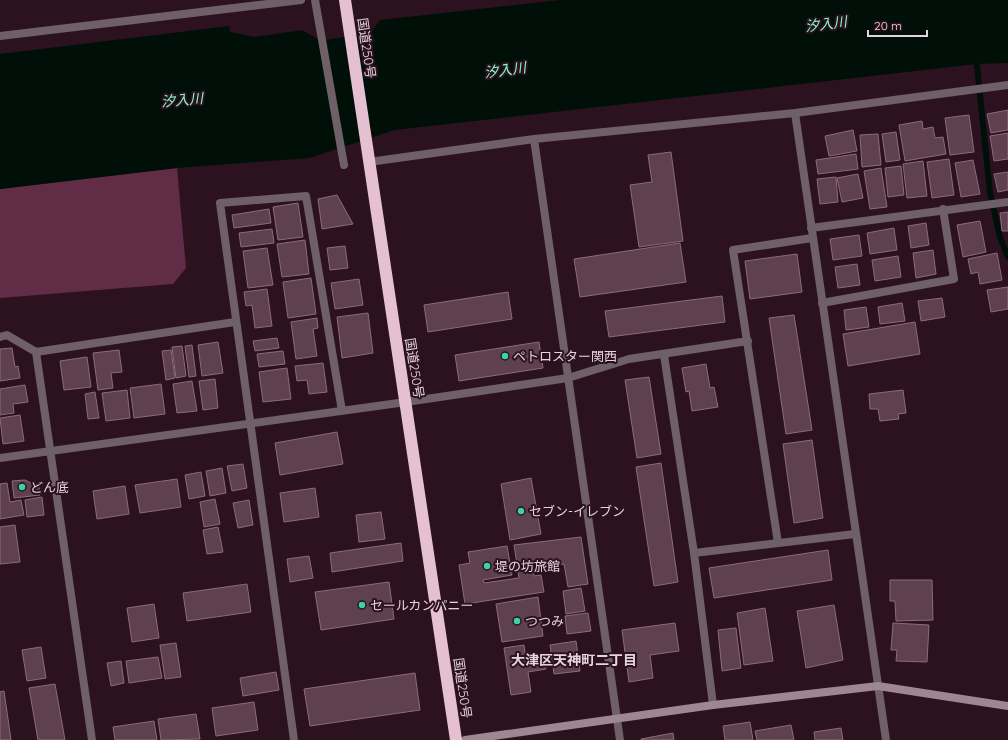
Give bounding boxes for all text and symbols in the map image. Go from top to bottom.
water label: 汐入川 [804,12,850,35]
scale bar [868,12,927,38]
street label: 国道250号 [355,17,379,79]
text: 20 m [874,18,902,33]
water label: 汐入川 [483,58,529,82]
water label: 汐入川 [160,89,206,111]
street label: 国道250号 [402,337,428,399]
place label: ペトロスター関西 [513,348,617,364]
marker: ペトロスター関西 [500,351,510,361]
place label: どん底 [30,479,69,495]
marker: どん底 [17,482,27,492]
place label: セブン-イレブン [529,503,625,519]
marker: セブン-イレブン [516,506,526,516]
place label: 堤の坊旅館 [495,558,560,574]
marker: 堤の坊旅館 [482,561,492,571]
place label: セールカンパニー [370,597,474,613]
marker: セールカンパニー [357,600,367,610]
place label: つつみ [525,613,564,629]
marker: つつみ [512,616,522,626]
district label: 大津区天神町二丁目 [511,651,637,669]
street label: 国道250号 [451,657,475,719]

